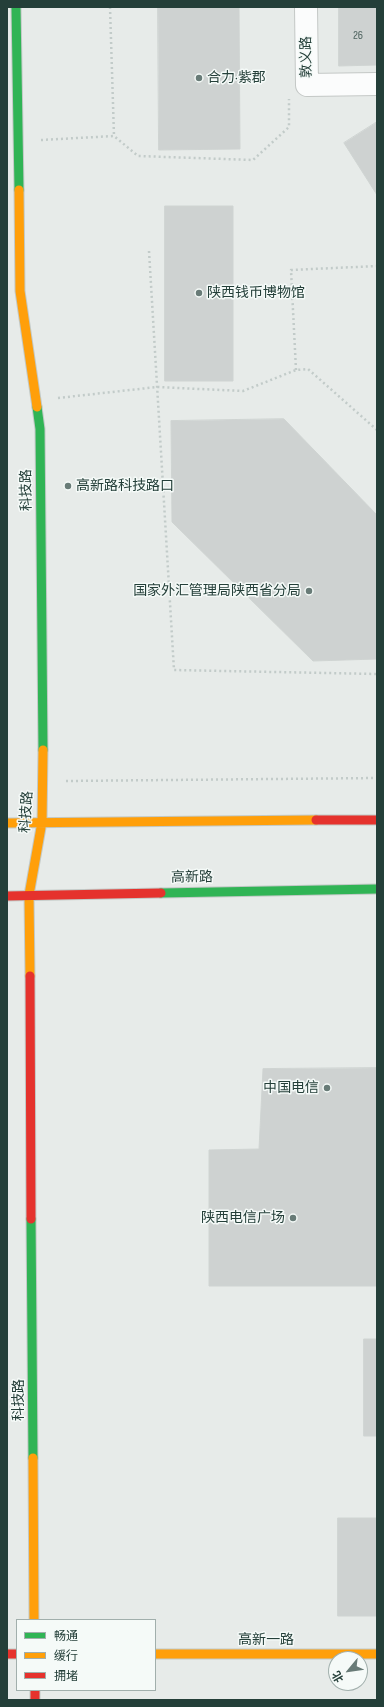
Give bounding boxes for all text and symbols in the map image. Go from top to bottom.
house number: 26 [353,29,363,43]
street label: 敦义路 [298,36,316,78]
place label: 合力·紫郡 [207,70,266,86]
marker: 合力·紫郡 [194,73,204,83]
place label: 陕西钱币博物馆 [207,285,305,301]
marker: 陕西钱币博物馆 [194,288,204,298]
street label: 科技路 [18,469,36,511]
place label: 高新路科技路口 [76,478,174,494]
marker: 高新路科技路口 [63,481,73,491]
place label: 国家外汇管理局陕西省分局 [133,583,301,599]
marker: 国家外汇管理局陕西省分局 [304,586,314,596]
street label: 科技路 [17,790,37,834]
street label: 高新路 [171,869,213,887]
place label: 中国电信 [263,1080,319,1096]
marker: 中国电信 [322,1083,332,1093]
place label: 陕西电信广场 [201,1210,285,1226]
marker: 陕西电信广场 [288,1213,298,1223]
street label: 科技路 [11,1379,27,1421]
legend [16,1619,156,1691]
text: 畅通 [54,1629,78,1644]
street label: 高新一路 [238,1632,294,1648]
text: 缓行 [54,1649,78,1664]
north arrow [328,1651,368,1691]
text: 拥堵 [54,1669,78,1684]
text: 北 [330,1669,346,1685]

